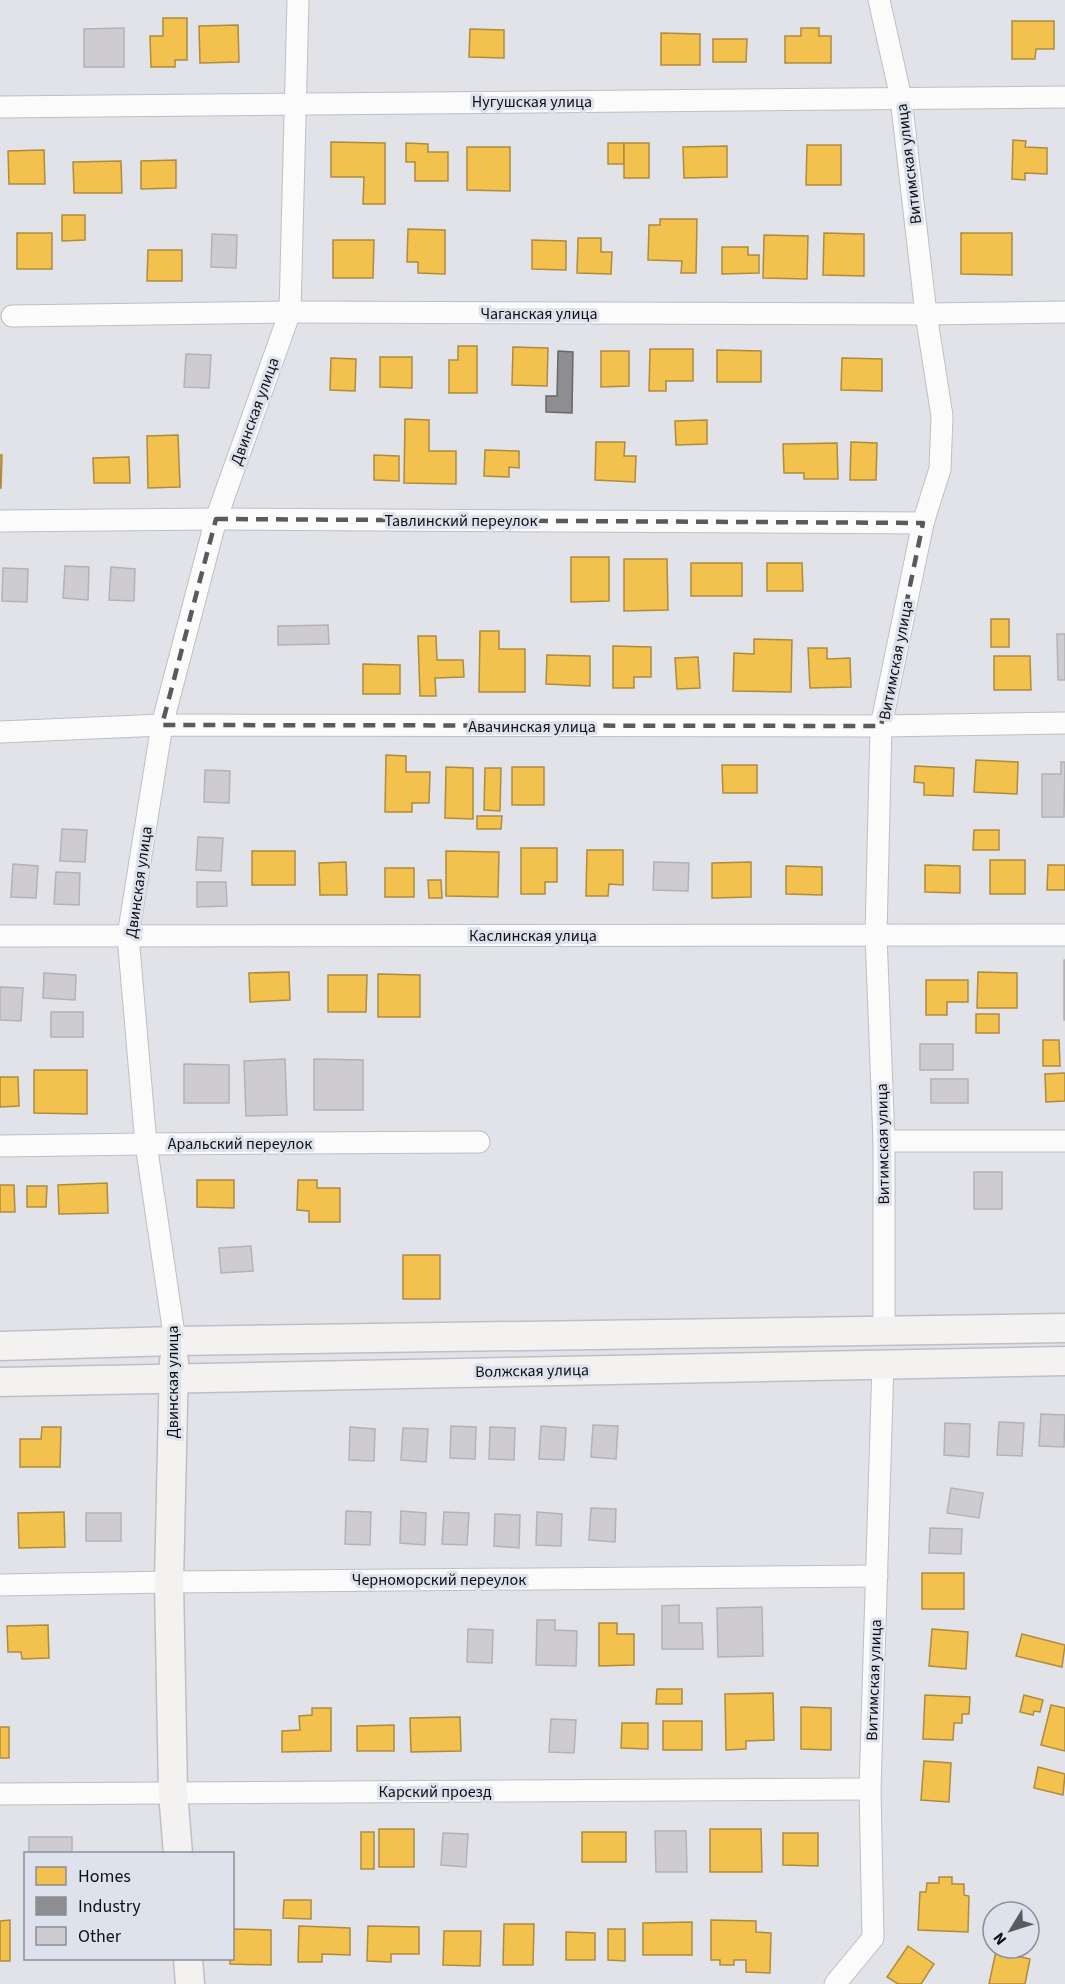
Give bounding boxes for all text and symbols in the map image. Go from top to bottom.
street label: Нугушская улица [472,91,592,113]
street label: Витимская улица [891,102,927,226]
street label: Чаганская улица [480,303,598,325]
street label: Двинская улица [225,354,285,468]
street label: Тавлинский переулок [385,510,537,532]
street label: Витимская улица [874,598,918,722]
street label: Авачинская улица [468,716,596,738]
street label: Двинская улица [120,825,158,940]
street label: Каслинская улица [469,925,597,947]
street label: Витимская улица [871,1083,895,1205]
street label: Аральский переулок [168,1133,312,1155]
street label: Двинская улица [162,1326,184,1439]
street label: Волжская улица [475,1359,589,1383]
street label: Черноморский переулок [352,1569,526,1591]
street label: Витимская улица [861,1619,887,1741]
street label: Карский проезд [379,1781,492,1803]
legend [24,1852,234,1960]
text: Homes [78,1864,131,1889]
text: Industry [78,1894,141,1919]
north arrow [981,1900,1041,1960]
text: Other [78,1924,122,1949]
text: N [988,1928,1012,1950]

